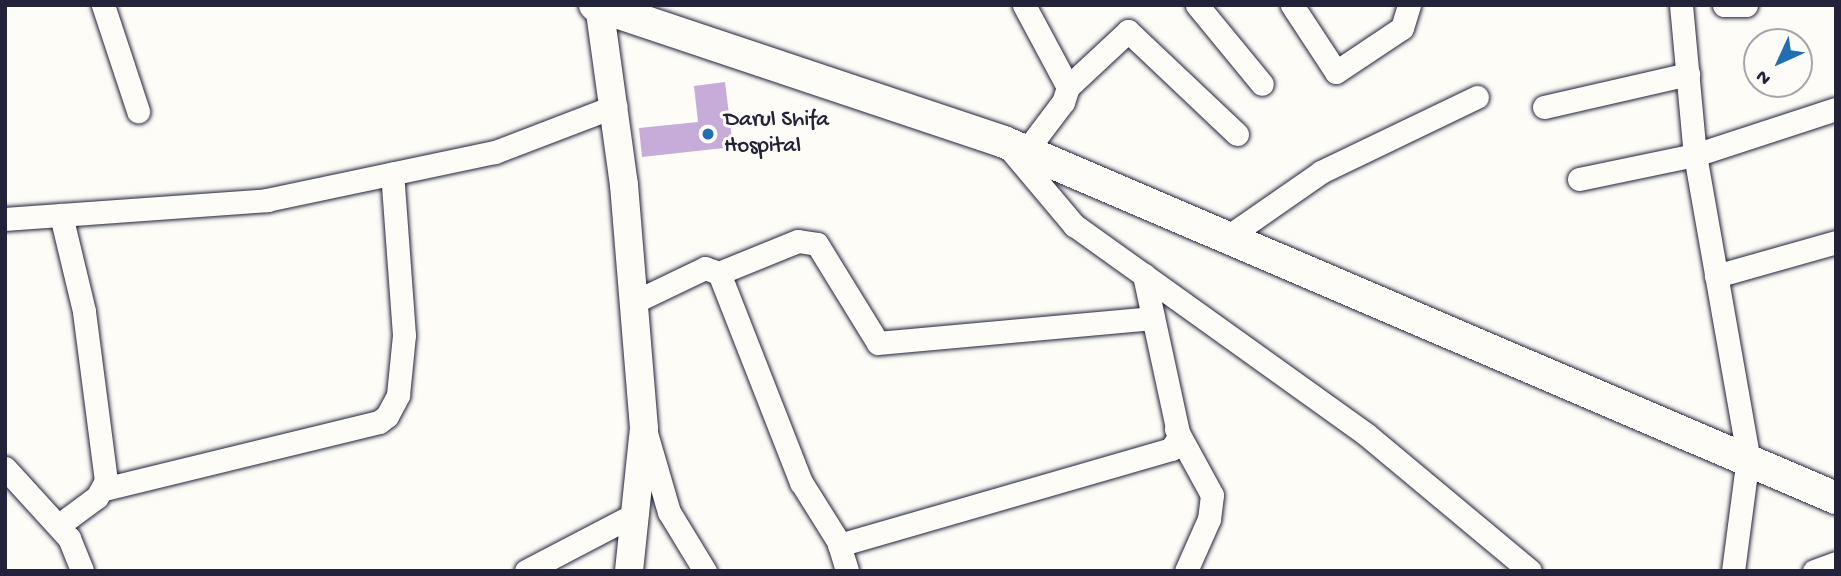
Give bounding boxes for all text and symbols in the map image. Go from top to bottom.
north arrow [1743,28,1813,98]
text: N [1752,64,1777,89]
place label: Darul Shifa Hospital [724,107,829,161]
marker: Darul Shifa Hospital [698,124,718,144]

